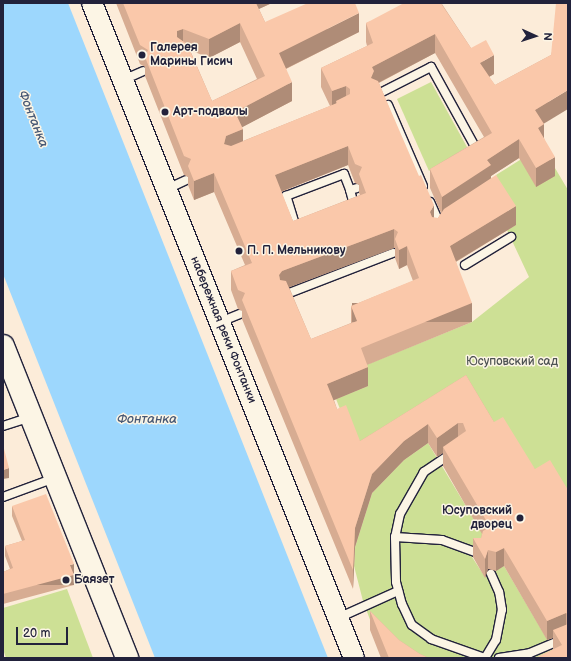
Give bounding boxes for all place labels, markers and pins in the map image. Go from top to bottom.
place label: Галерея Марины Гисич [150,41,233,69]
marker: Галерея Марины Гисич [137,50,147,60]
place label: Арт-подвалы [173,105,248,119]
marker: Арт-подвалы [160,107,170,117]
place label: П. П. Мельникову [247,244,345,258]
marker: П. П. Мельникову [234,246,244,256]
place label: Юсуповский дворец [442,504,512,532]
marker: Юсуповский дворец [515,513,525,523]
place label: Баязет [74,573,114,587]
marker: Баязет [61,575,71,585]

